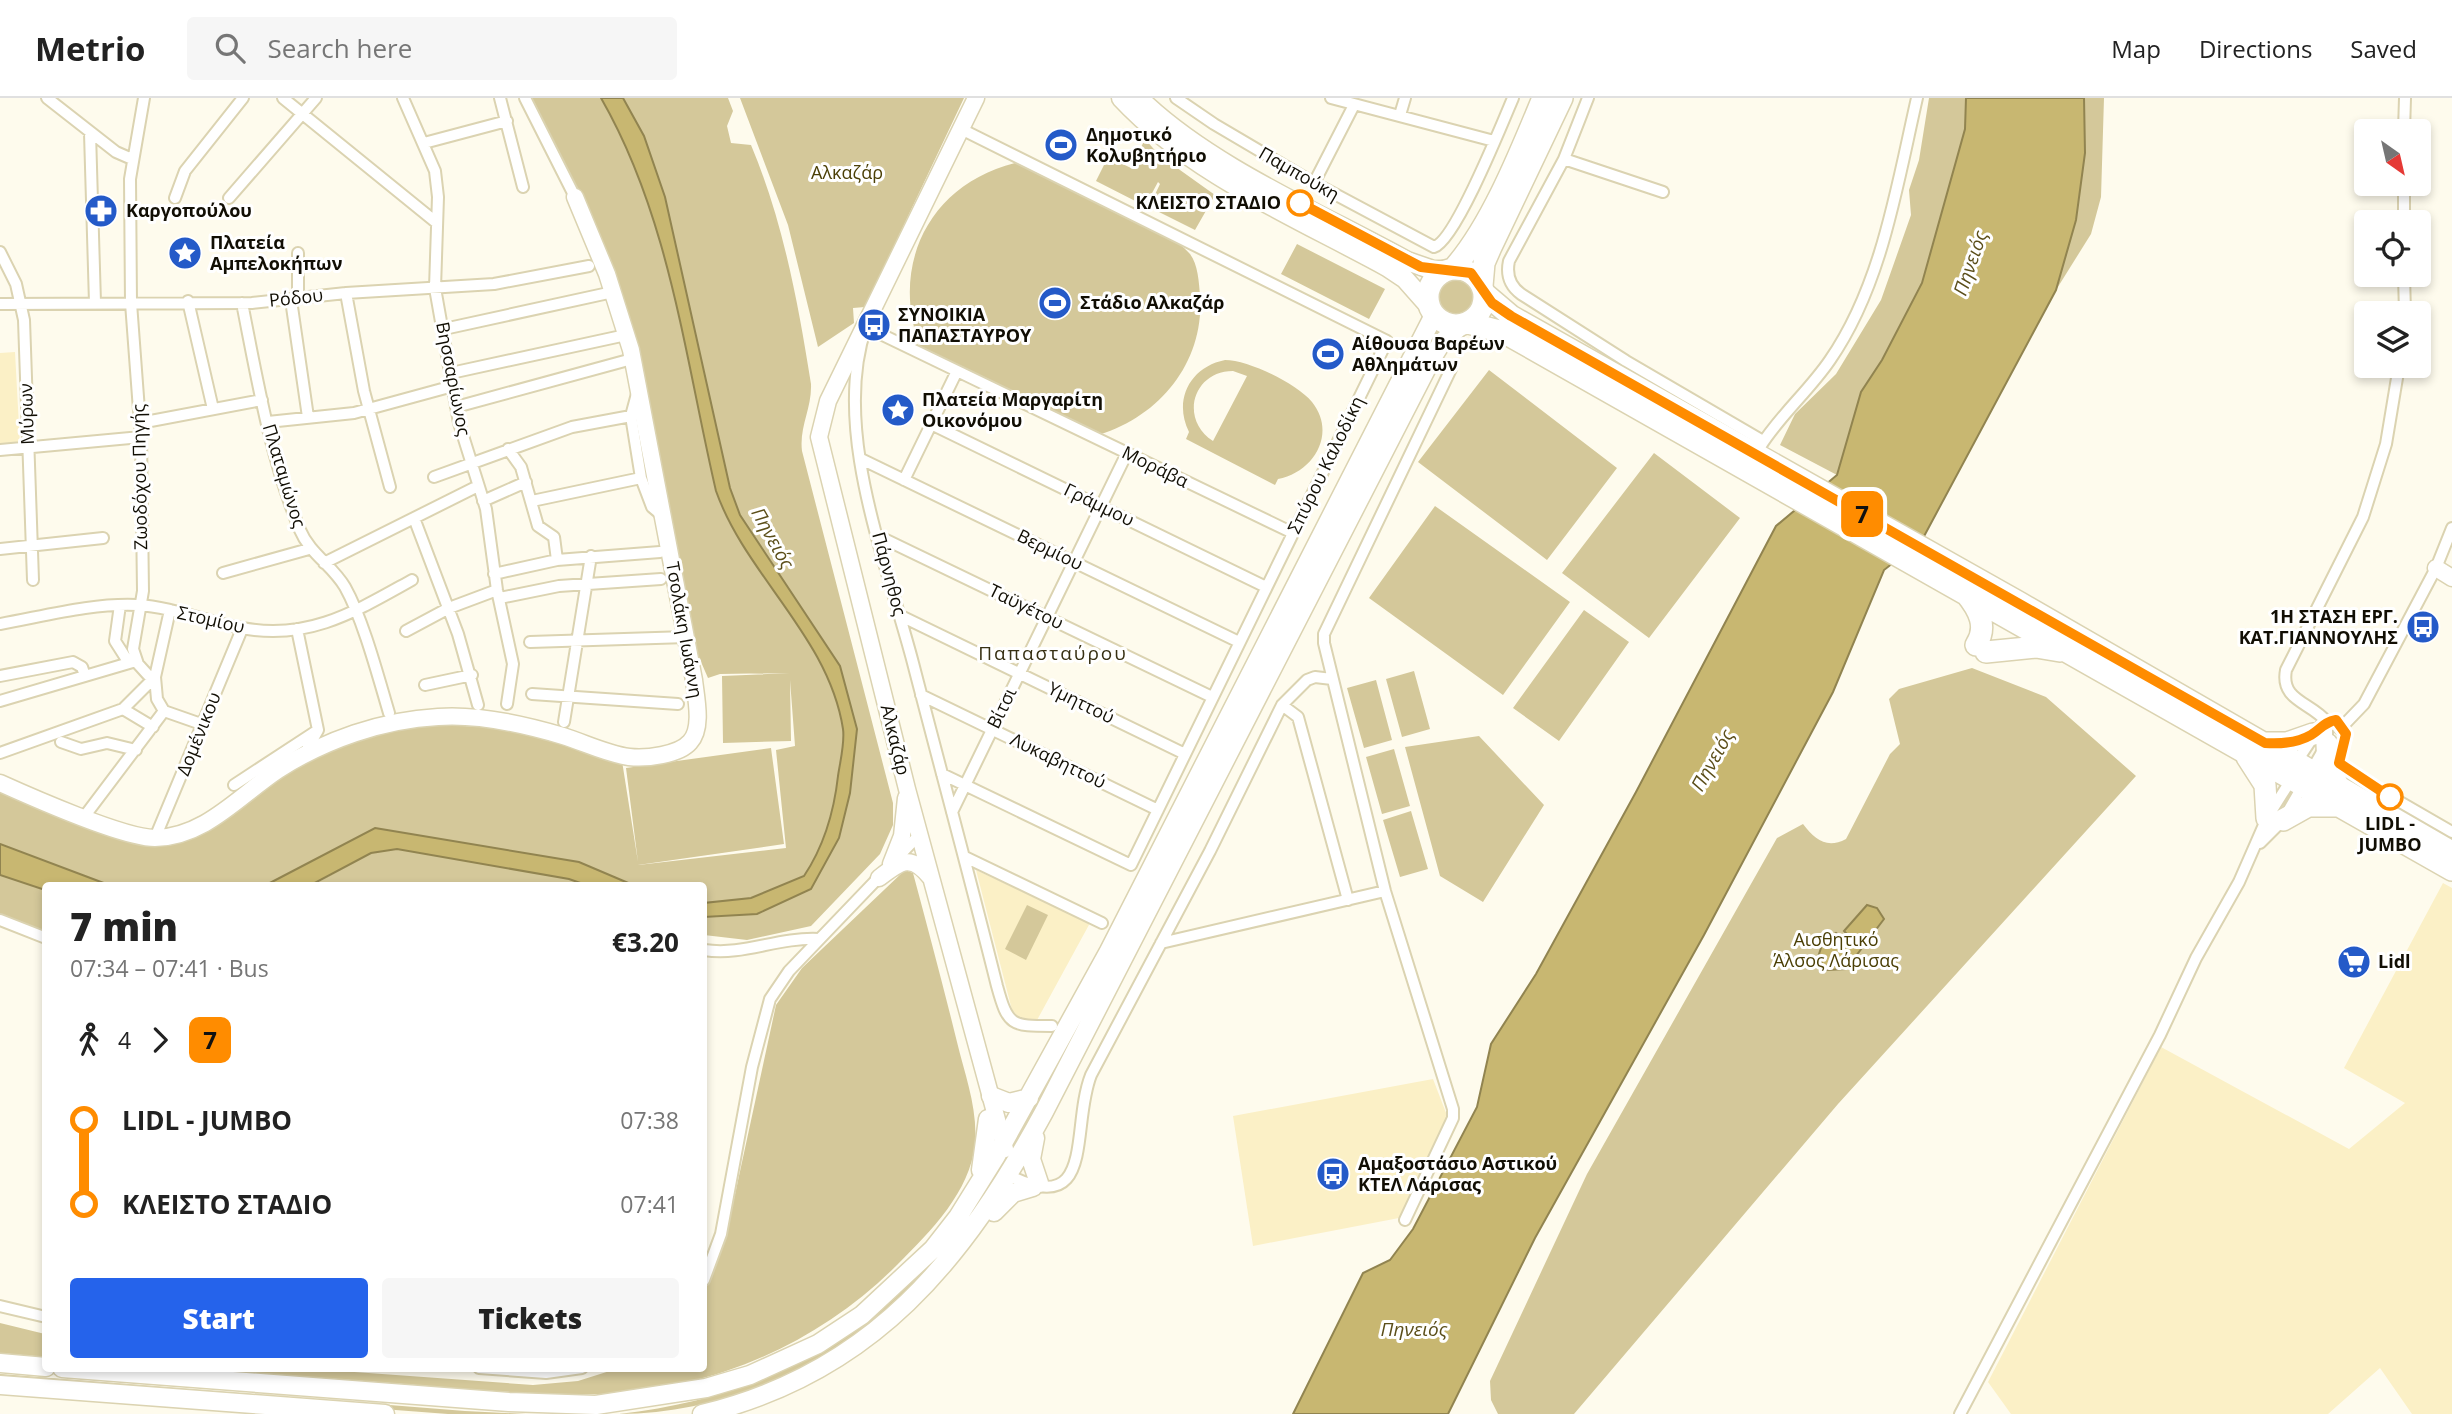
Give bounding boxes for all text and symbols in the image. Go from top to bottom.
search box [187,17,677,80]
text: Metrio [35,26,145,71]
icon: search [211,29,249,67]
text: Search here [267,30,412,66]
text: Map [2111,32,2161,65]
text: Directions [2199,32,2312,65]
text: Saved [2350,32,2417,65]
north arrow [2354,119,2431,196]
map controls [2354,119,2431,378]
place label: Δημοτικό Κολυβητήριο [1086,122,1207,167]
sports icon: Δημοτικό Κολυβητήριο [1042,126,1080,164]
street label: Παμπούκη [1255,140,1344,206]
park label: Αλκαζάρ [811,160,883,184]
place label: ΚΛΕΙΣΤΟ ΣΤΑΔΙΟ [1136,190,1281,214]
marker: ΚΛΕΙΣΤΟ ΣΤΑΔΙΟ [1287,190,1313,216]
pharmacy icon: Καργοπούλου [82,192,120,230]
place label: Καργοπούλου [126,198,252,222]
button: locate [2354,210,2431,287]
water label: Πηνειός [1947,227,1993,299]
place label: Πλατεία Αμπελοκήπων [210,230,343,275]
place icon: Πλατεία Αμπελοκήπων [166,234,204,272]
street label: Ρόδου [268,282,324,312]
sports icon: Στάδιο Αλκαζάρ [1036,284,1074,322]
place label: Στάδιο Αλκαζάρ [1080,290,1224,314]
button: layers [2354,301,2431,378]
place label: ΣΥΝΟΙΚΙΑ ΠΑΠΑΣΤΑΥΡΟΥ [898,302,1032,347]
bus stop icon: ΣΥΝΟΙΚΙΑ ΠΑΠΑΣΤΑΥΡΟΥ [855,306,893,344]
street label: Βησσαρίωνος [431,320,477,438]
place label: Αίθουσα Βαρέων Αθλημάτων [1352,331,1505,376]
sports icon: Αίθουσα Βαρέων Αθλημάτων [1309,335,1347,373]
street label: Μύρων [13,383,39,445]
place label: Πλατεία Μαργαρίτη Οικονόμου [922,387,1103,432]
place icon: Πλατεία Μαργαρίτη Οικονόμου [879,391,917,429]
street label: Σπύρου Καλοδίκη [1281,392,1369,537]
street label: Ζωοδόχου Πηγής [126,403,152,550]
street label: Πλαταμώνος [258,421,312,531]
street label: Μοράβα [1118,440,1193,492]
street label: Γράμμου [1060,477,1139,531]
line badge: 7 [1839,491,1885,537]
text: 7 [1855,497,1869,530]
water label: Πηνειός [745,502,801,574]
street label: Βερμίου [1014,523,1087,575]
street label: Πάρνηθος [867,529,913,619]
street label: Τσολάκη Ιωάννη [661,560,709,700]
street label: Ταϋγέτου [985,578,1068,634]
street label: Στομίου [175,600,247,638]
place label: 1Η ΣΤΑΣΗ ΕΡΓ. ΚΑΤ.ΓΙΑΝΝΟΥΛΗΣ [2239,604,2398,649]
bus stop icon: 1Η ΣΤΑΣΗ ΕΡΓ. ΚΑΤ.ΓΙΑΝΝΟΥΛΗΣ [2404,608,2442,646]
district label: Παπασταύρου [978,640,1128,666]
street label: Υμηττού [1044,676,1119,728]
street label: Βίτσι [981,683,1021,732]
street label: Δομένικου [170,688,226,779]
street label: Αλκαζάρ [876,702,916,778]
water label: Πηνειός [1684,724,1740,796]
street label: Λυκαβηττού [1007,727,1110,794]
marker: LIDL - JUMBO [2377,784,2403,810]
place label: LIDL - JUMBO [2357,811,2421,856]
text: 7 min [70,900,178,952]
text: €3.20 [612,924,679,960]
park label: Αισθητικό Άλσος Λάρισας [1773,927,1899,972]
supermarket icon: Lidl [2335,943,2373,981]
place label: Lidl [2378,949,2411,973]
text: 07:34 – 07:41 · Bus [70,952,269,984]
icon: walk [70,1021,108,1059]
icon: forward [141,1021,179,1059]
text: 7 [203,1023,217,1056]
text: 4 [118,1024,131,1056]
text: LIDL - JUMBO [122,1102,292,1138]
text: 07:38 [620,1104,679,1136]
place label: Αμαξοστάσιο Αστικού ΚΤΕΛ Λάρισας [1358,1151,1557,1196]
bus stop icon: Αμαξοστάσιο Αστικού ΚΤΕΛ Λάρισας [1314,1155,1352,1193]
text: ΚΛΕΙΣΤΟ ΣΤΑΔΙΟ [122,1186,332,1222]
text: 07:41 [620,1188,679,1220]
button: Start [70,1278,368,1358]
button: Tickets [382,1278,679,1358]
water label: Πηνειός [1381,1316,1448,1342]

